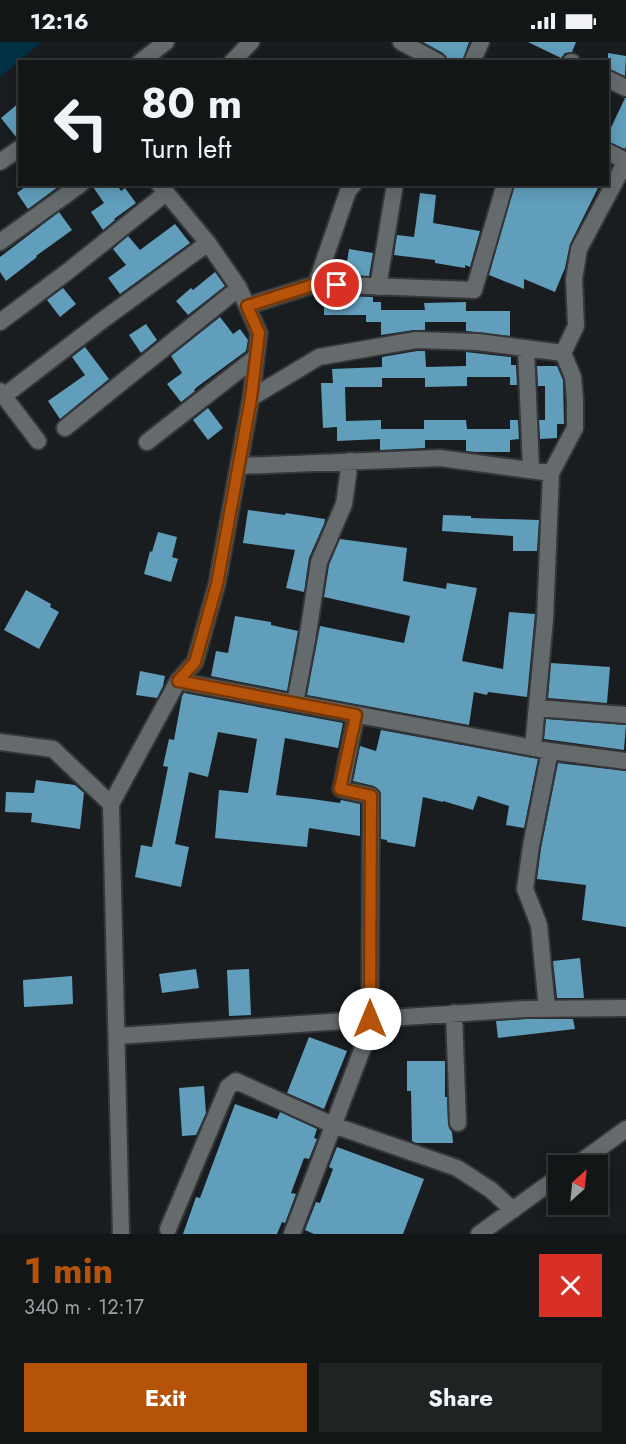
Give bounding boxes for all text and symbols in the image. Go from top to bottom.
text: 12:16 [30,5,89,37]
text: 80 m [141,73,242,134]
icon: left [42,84,120,162]
text: Turn left [141,129,231,168]
pin [311,259,362,310]
icon: arrive [320,268,353,301]
position arrow [338,987,402,1051]
north arrow [548,1155,608,1215]
map controls [548,1155,608,1215]
text: 1 min [24,1244,113,1296]
button: close [539,1254,602,1317]
text: 340 m · 12:17 [24,1293,144,1322]
button: Exit [24,1363,307,1432]
button: Share [319,1363,602,1432]

